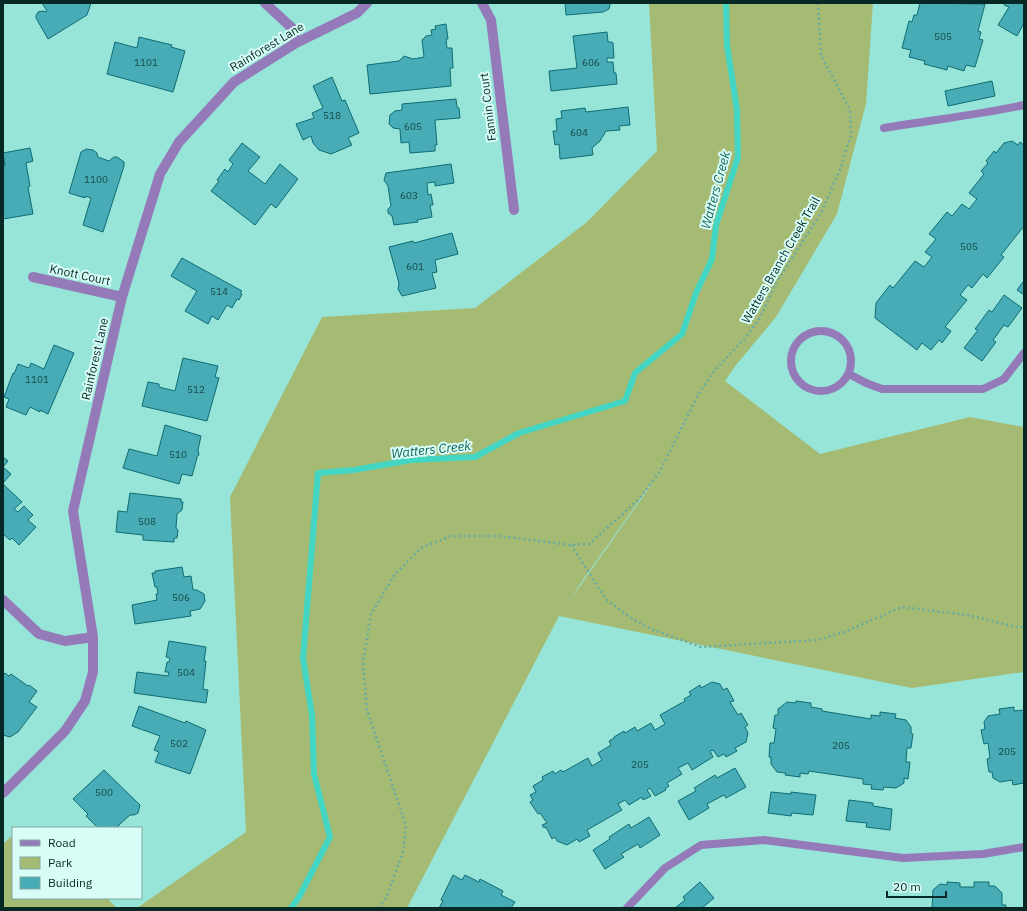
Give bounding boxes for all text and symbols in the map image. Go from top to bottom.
street label: Rainforest Lane [227,18,307,75]
house number: 505 [934,30,952,43]
house number: 1101 [134,56,158,69]
house number: 606 [582,56,600,69]
street label: Fannin Court [476,72,499,142]
house number: 518 [323,109,341,122]
house number: 605 [404,120,422,133]
house number: 604 [570,126,588,139]
water label: Watters Creek [697,149,734,231]
house number: 1100 [84,173,108,186]
house number: 603 [400,189,418,202]
street label: Watters Branch Creek Trail [738,194,823,326]
house number: 505 [960,240,978,253]
house number: 601 [406,260,424,273]
street label: Knott Court [48,261,112,288]
house number: 514 [210,285,228,298]
street label: Rainforest Lane [78,316,111,401]
house number: 1101 [25,373,49,386]
house number: 512 [187,383,205,396]
water label: Watters Creek [390,437,472,462]
house number: 510 [169,448,187,461]
house number: 508 [138,515,156,528]
house number: 506 [172,591,190,604]
house number: 504 [177,666,195,679]
house number: 502 [170,737,188,750]
house number: 205 [832,739,850,752]
house number: 205 [998,745,1016,758]
house number: 205 [631,758,649,771]
house number: 500 [95,786,113,799]
legend [12,827,142,899]
text: Road [48,835,76,850]
text: Park [48,855,73,870]
scale bar [887,873,946,899]
text: Building [48,875,93,890]
text: 20 m [893,879,921,894]

